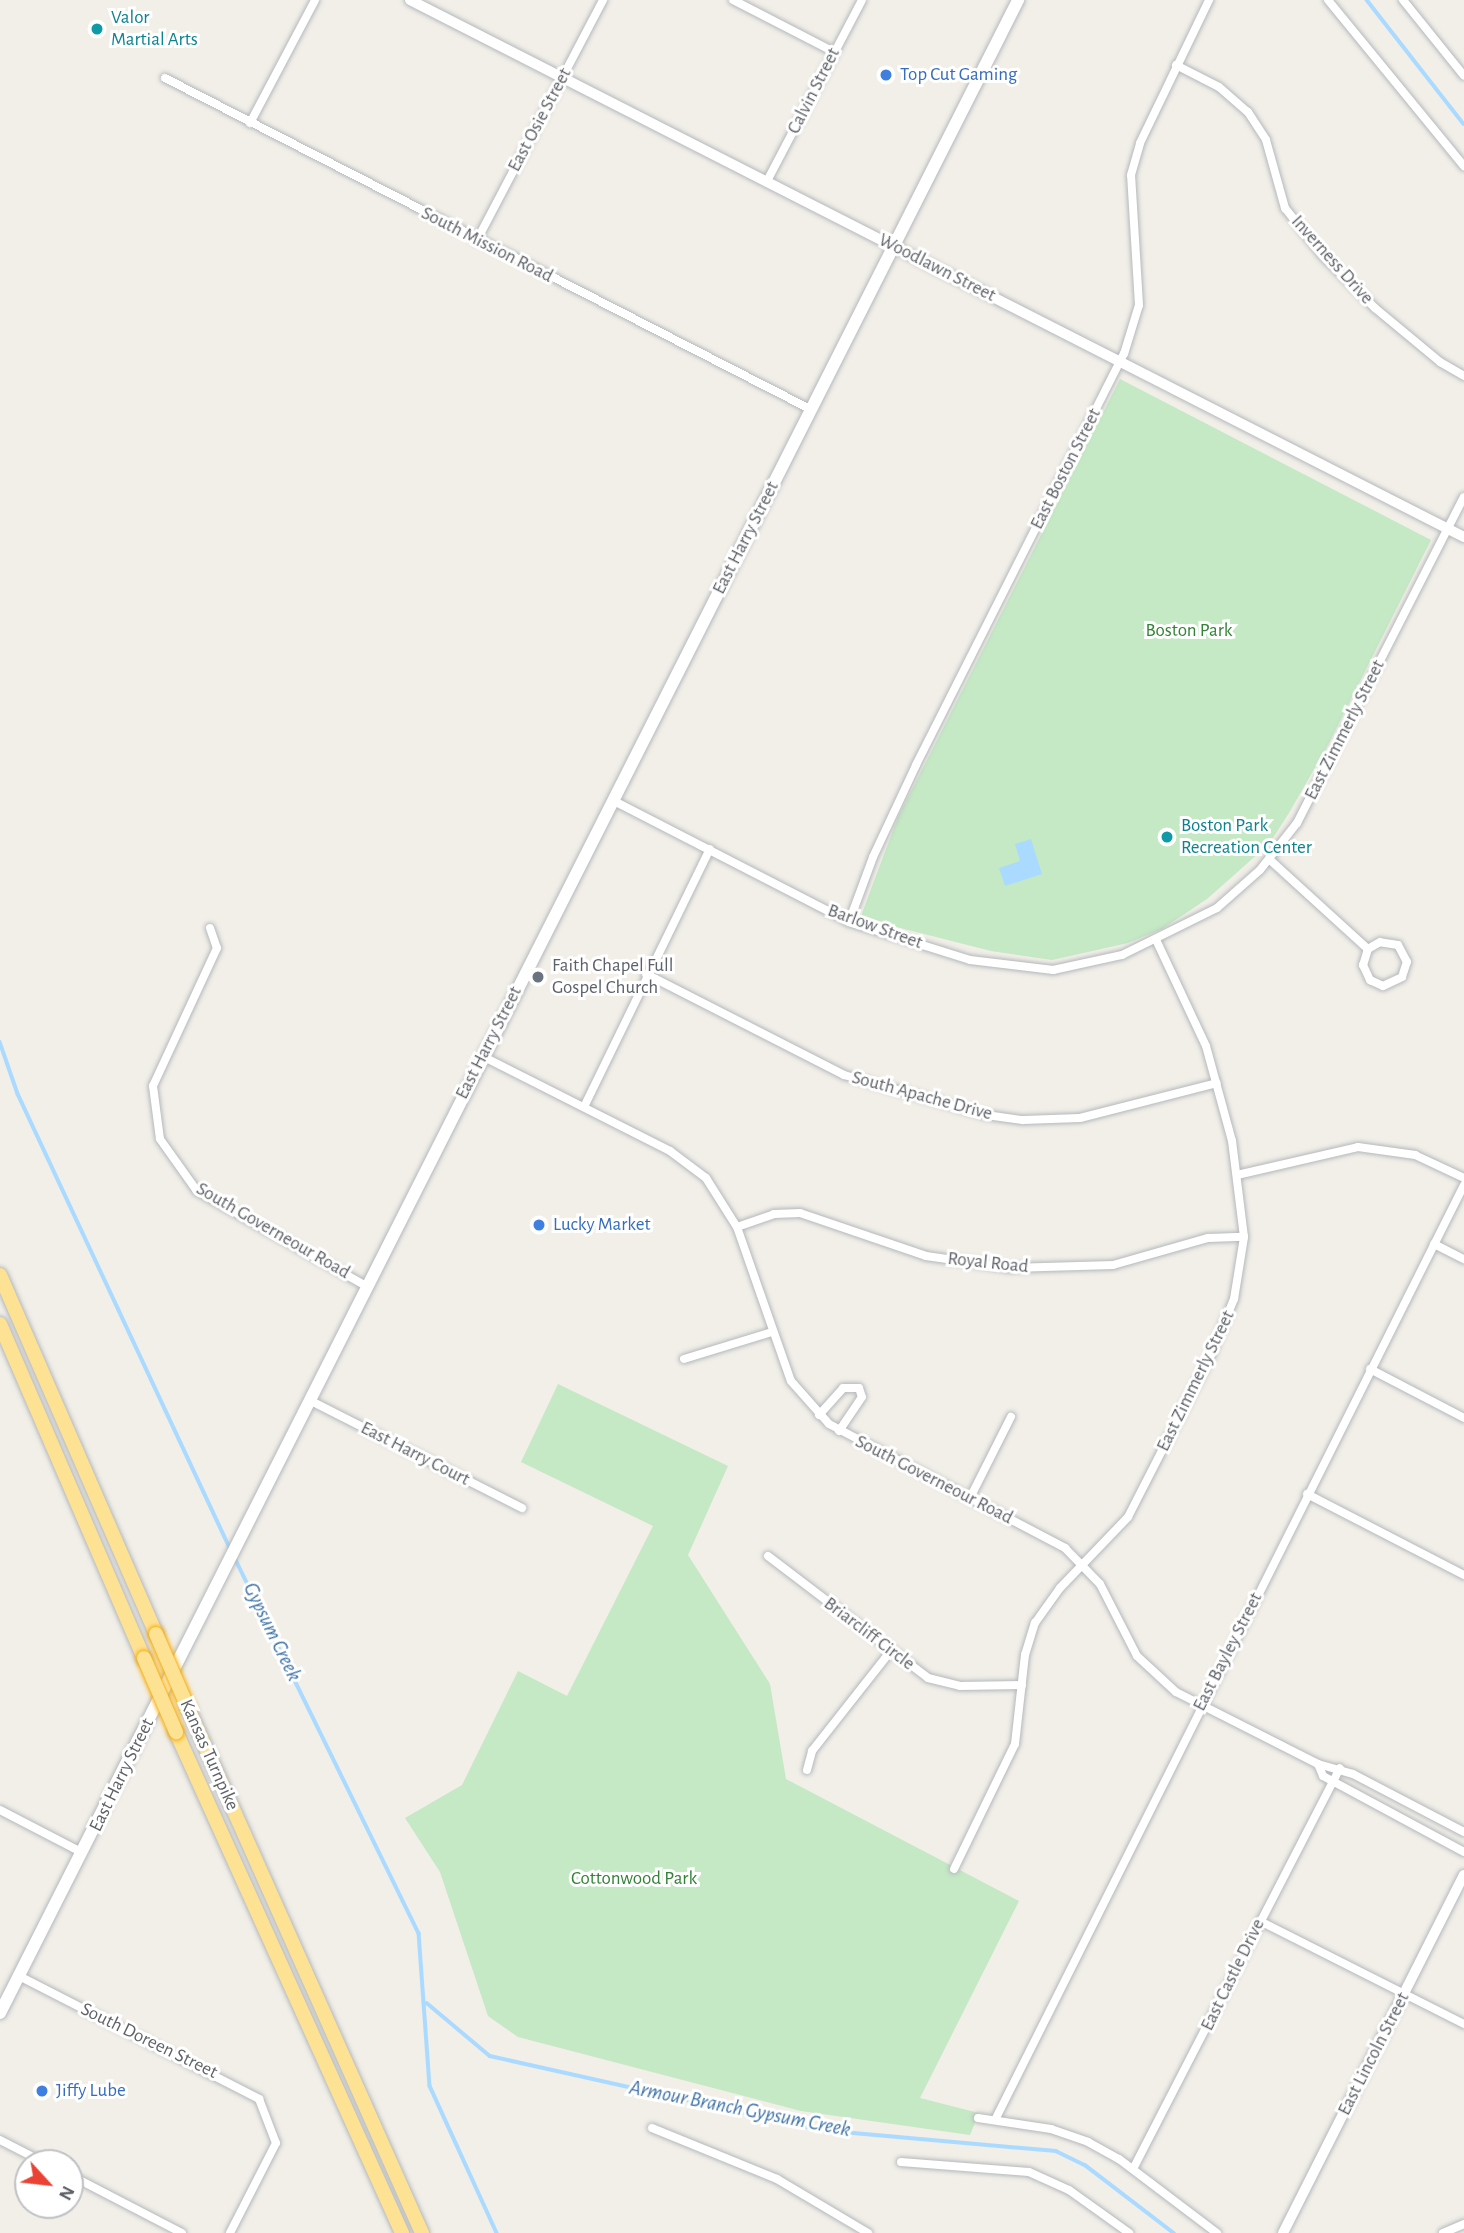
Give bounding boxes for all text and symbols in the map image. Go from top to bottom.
place label: Valor Martial Arts [111,7,198,51]
marker: Valor Martial Arts [89,21,105,37]
street label: Calvin Street [783,44,845,138]
street label: East Osie Street [503,64,577,176]
place label: Top Cut Gaming [900,64,1017,86]
marker: Top Cut Gaming [878,67,894,83]
street label: South Mission Road [417,202,557,288]
street label: Inverness Drive [1286,211,1378,309]
street label: Woodlawn Street [875,229,999,307]
street label: East Boston Street [1026,405,1106,533]
street label: East Harry Street [708,478,784,598]
park label: Boston Park [1145,620,1233,642]
street label: East Zimmerly Street [1300,656,1390,804]
place label: Boston Park Recreation Center [1181,815,1312,859]
marker: Boston Park Recreation Center [1159,829,1175,845]
street label: Barlow Street [824,899,926,955]
place label: Faith Chapel Full Gospel Church [552,955,673,999]
marker: Faith Chapel Full Gospel Church [530,969,546,985]
street label: East Harry Street [451,983,527,1103]
street label: South Apache Drive [849,1066,995,1126]
street label: South Governeour Road [192,1178,354,1284]
place label: Lucky Market [553,1214,651,1236]
marker: Lucky Market [531,1217,547,1233]
street label: Royal Road [946,1247,1030,1279]
street label: East Zimmerly Street [1152,1307,1240,1455]
street label: East Harry Court [357,1417,473,1491]
street label: South Governeour Road [851,1430,1017,1530]
water label: Gypsum Creek [237,1579,307,1685]
street label: East Bayley Street [1188,1589,1268,1715]
street label: Briarcliff Circle [819,1592,919,1676]
street label: Kansas Turnpike [174,1696,244,1814]
street label: East Harry Street [85,1715,159,1835]
park label: Cottonwood Park [571,1868,697,1890]
street label: East Castle Drive [1196,1915,1270,2035]
street label: East Lincoln Street [1333,1989,1415,2119]
street label: South Doreen Street [77,1998,221,2084]
water label: Armour Branch Gypsum Creek [627,2075,853,2143]
place label: Jiffy Lube [56,2080,126,2102]
marker: Jiffy Lube [34,2083,50,2099]
north arrow [14,2149,84,2219]
text: N [55,2183,78,2203]

